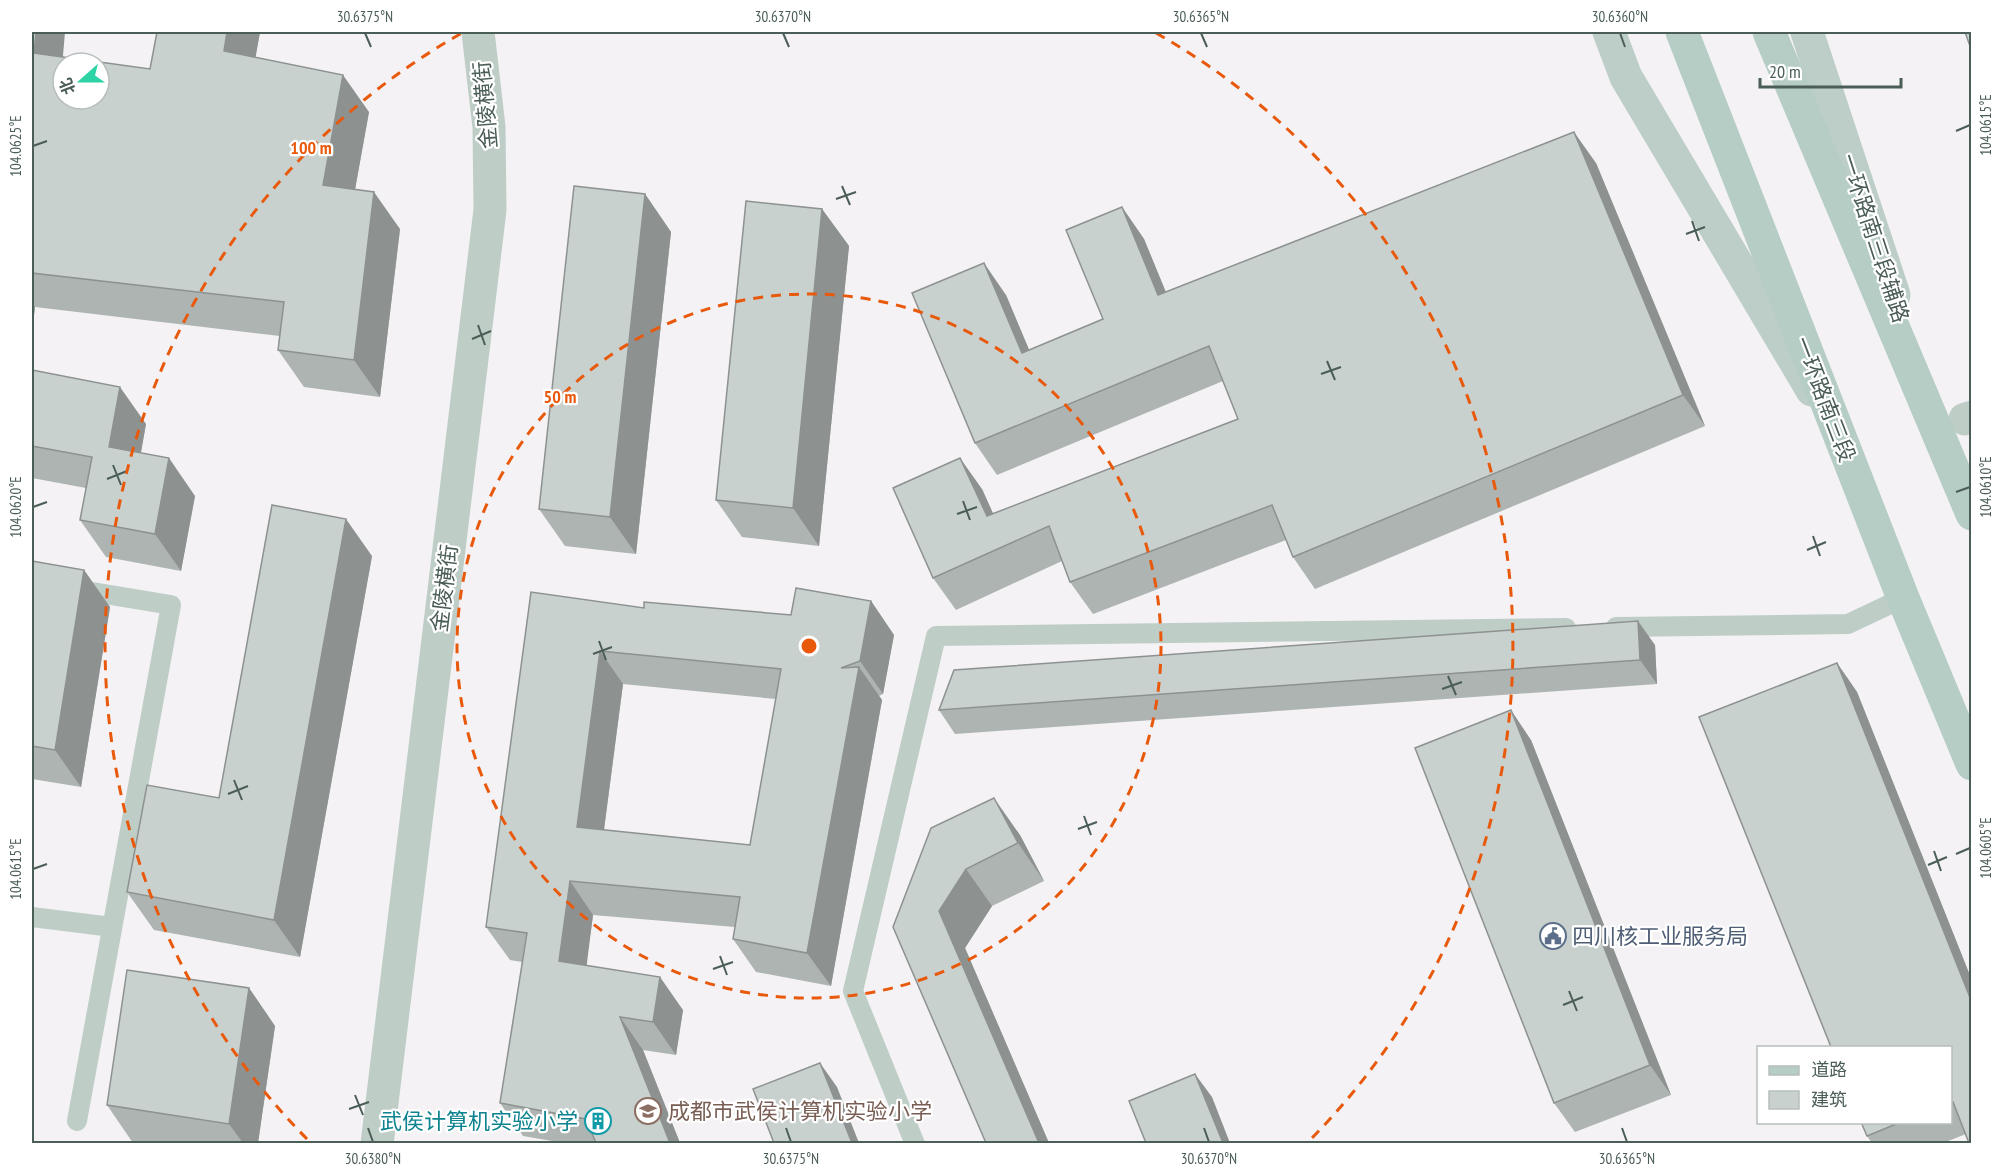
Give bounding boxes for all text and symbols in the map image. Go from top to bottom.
text: 30.6375°N [337,7,393,26]
text: 30.6370°N [755,7,811,26]
text: 30.6365°N [1173,7,1229,26]
text: 30.6360°N [1592,7,1648,26]
north arrow [51,51,111,111]
scale bar [1760,51,1901,89]
street label: 金陵横街 [467,60,503,150]
text: 20 m [1769,60,1801,83]
text: 北 [55,75,79,97]
text: 104.0615°E [1976,94,1995,156]
text: 104.0625°E [6,115,25,177]
text: 100 m [290,136,332,159]
street label: 一环路南三段辅路 [1834,150,1916,326]
street label: 一环路南三段 [1788,332,1862,466]
text: 50 m [544,385,576,408]
text: 104.0610°E [1976,456,1995,518]
text: 104.0620°E [6,476,25,538]
street label: 金陵横街 [425,543,463,633]
centre of rings [799,636,819,656]
text: 104.0605°E [1976,817,1995,879]
text: 104.0615°E [6,838,25,900]
public building icon: 四川核工业服务局 [1538,921,1568,951]
place label: 四川核工业服务局 [1572,922,1748,950]
legend [1757,1046,1952,1124]
text: 道路 [1811,1058,1847,1081]
text: 建筑 [1811,1088,1847,1111]
school or university icon: 成都市武侯计算机实验小学 [633,1096,663,1126]
place label: 成都市武侯计算机实验小学 [668,1097,932,1125]
building icon: 武侯计算机实验小学 [583,1106,613,1136]
place label: 武侯计算机实验小学 [380,1107,578,1135]
text: 30.6380°N [345,1149,401,1168]
text: 30.6375°N [763,1149,819,1168]
text: 30.6370°N [1181,1149,1237,1168]
text: 30.6365°N [1599,1149,1655,1168]

